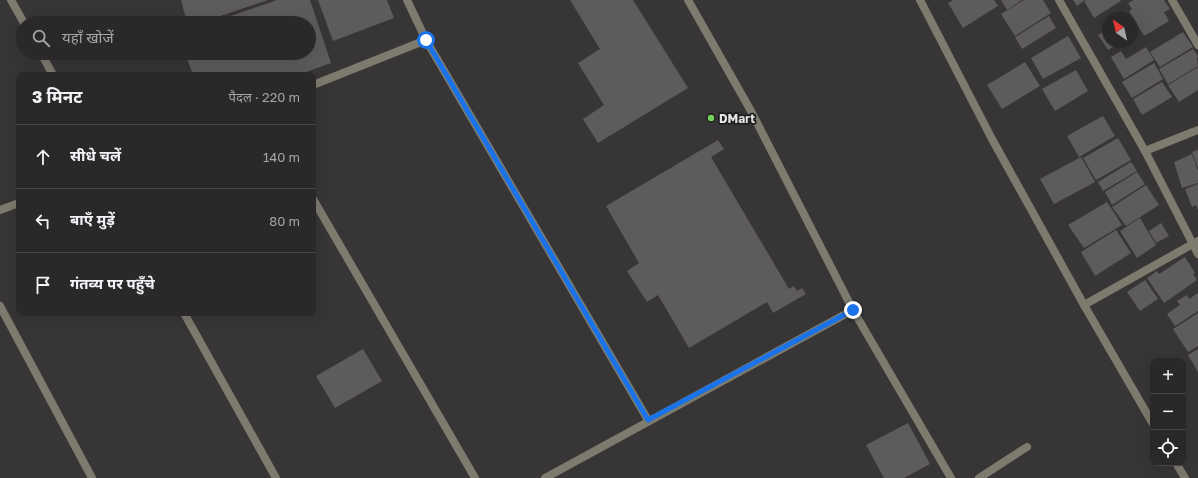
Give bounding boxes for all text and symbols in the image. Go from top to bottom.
north arrow [1102,12,1138,48]
search box [16,16,316,60]
icon: search [30,27,52,49]
text: यहाँ खोजें [62,28,114,46]
route start [417,31,435,49]
text: 3 मिनट [32,86,82,107]
text: पैदल · 220 m [229,89,300,105]
place label: DMart [719,111,755,126]
marker: DMart [706,113,716,123]
icon: ahead [32,146,54,168]
text: सीधे चलें [70,146,121,164]
text: 140 m [263,149,300,165]
icon: left [32,210,54,232]
text: बाएँ मुड़ें [70,210,115,228]
text: 80 m [269,213,300,229]
icon: arrive [32,274,54,296]
text: गंतव्य पर पहुँचे [70,274,155,292]
route end [844,301,862,319]
map controls [1150,358,1186,466]
button: + [1150,358,1186,394]
button: − [1150,394,1186,430]
button: locate [1150,430,1186,466]

